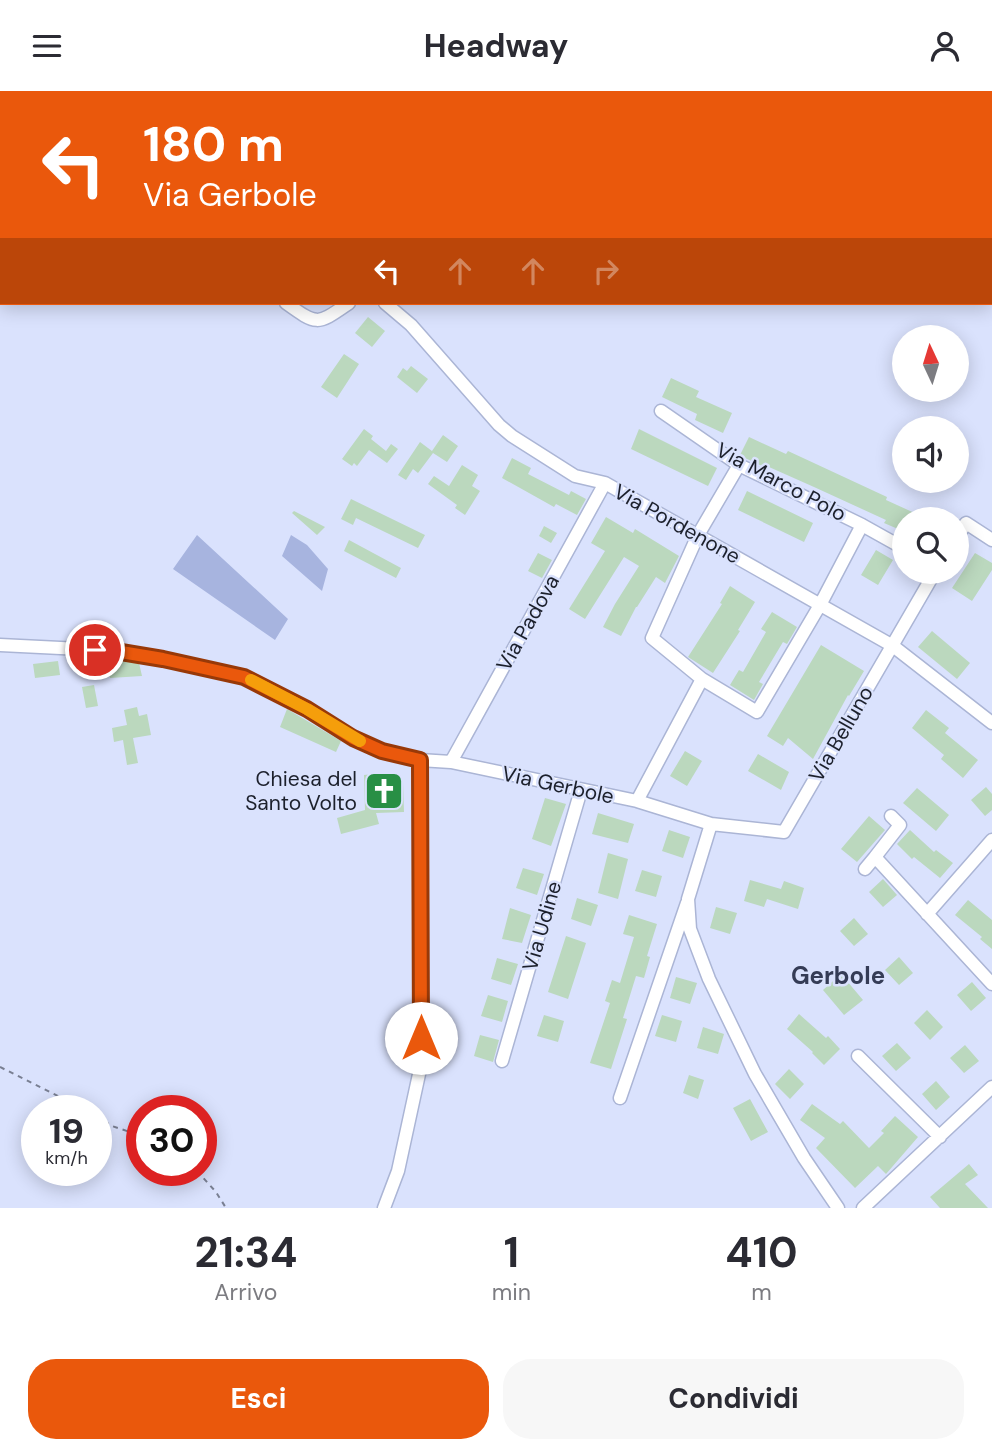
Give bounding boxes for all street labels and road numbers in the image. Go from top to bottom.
street label: Via Marco Polo [711,436,851,528]
street label: Via Pordenone [609,478,746,570]
street label: Via Padova [490,570,566,676]
street label: Via Belluno [802,681,880,787]
street label: Via Gerbole [499,759,617,811]
street label: Via Udine [516,878,568,974]

